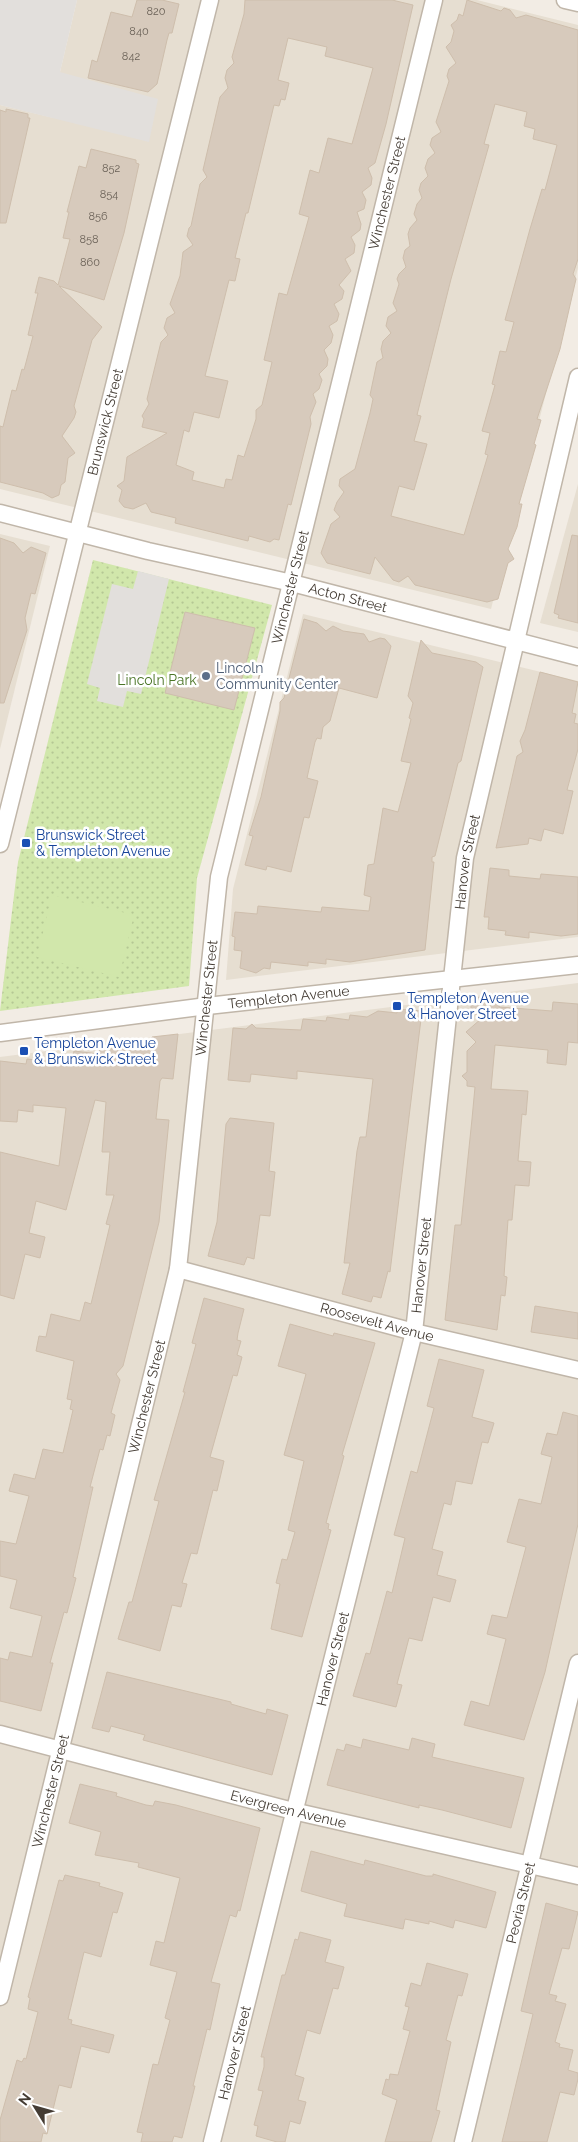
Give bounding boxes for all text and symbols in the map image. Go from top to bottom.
house number: 820 [147,5,166,18]
house number: 840 [129,25,149,38]
house number: 842 [122,50,140,63]
street label: Winchester Street [365,134,408,251]
house number: 852 [102,162,120,175]
house number: 854 [100,188,118,201]
house number: 856 [88,210,108,223]
house number: 858 [79,233,99,246]
house number: 860 [80,256,100,269]
street label: Brunswick Street [84,367,126,477]
street label: Winchester Street [268,528,312,646]
street label: Acton Street [307,580,389,615]
place label: Lincoln Community Center [216,660,338,692]
marker: Lincoln Community Center [200,670,212,682]
park label: Lincoln Park [117,672,197,688]
street label: Hanover Street [451,812,483,910]
place label: Brunswick Street & Templeton Avenue [36,827,170,859]
marker: Brunswick Street & Templeton Avenue [20,837,32,849]
street label: Winchester Street [192,939,220,1057]
street label: Templeton Avenue [227,982,350,1012]
place label: Templeton Avenue & Hanover Street [407,990,529,1022]
marker: Templeton Avenue & Hanover Street [391,1000,403,1012]
place label: Templeton Avenue & Brunswick Street [34,1035,156,1067]
marker: Templeton Avenue & Brunswick Street [18,1045,30,1057]
street label: Hanover Street [408,1216,434,1314]
street label: Roosevelt Avenue [319,1299,435,1344]
street label: Winchester Street [125,1338,168,1455]
street label: Hanover Street [313,1610,352,1708]
street label: Winchester Street [29,1732,72,1850]
street label: Evergreen Avenue [229,1787,348,1831]
street label: Peoria Street [503,1860,538,1945]
street label: Hanover Street [215,2004,254,2102]
north arrow [10,2082,60,2132]
text: N [15,2090,34,2108]

